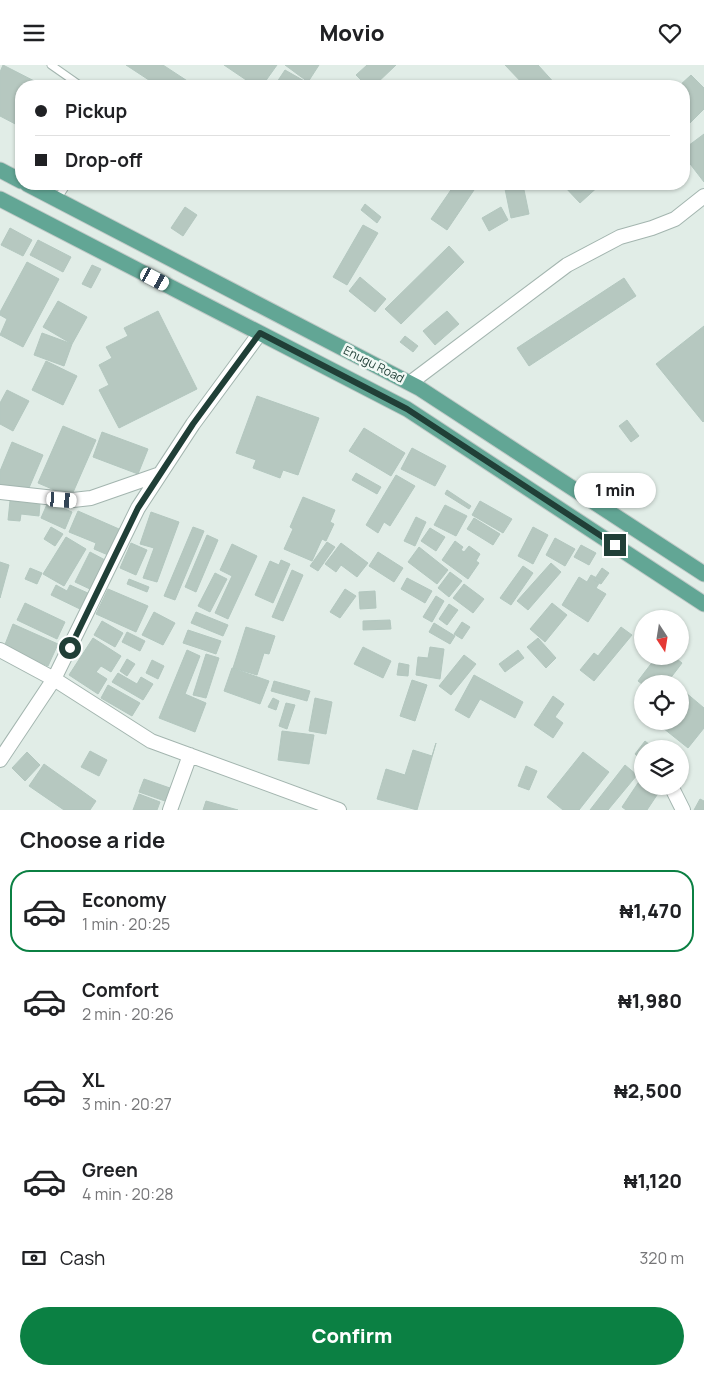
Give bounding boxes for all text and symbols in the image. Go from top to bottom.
text: Movio [319,18,385,48]
icon: menu [20,19,48,47]
icon: heart [656,19,684,47]
text: Pickup [65,98,127,124]
text: Drop-off [65,147,142,173]
car [138,265,171,293]
street label: Enugu Road [341,341,407,387]
callout: 1 min [574,473,656,507]
text: 1 min [595,479,635,501]
car [46,491,77,509]
route end [604,534,626,556]
north arrow [634,610,689,665]
map controls [634,610,689,795]
route start [59,637,81,659]
button: locate [634,675,689,730]
button: layers [634,740,689,795]
text: Choose a ride [20,825,165,855]
text: Economy [82,887,166,913]
icon: car [22,889,67,934]
text: ₦1,470 [620,898,682,924]
text: 1 min · 20:25 [82,913,170,935]
text: Comfort [82,977,159,1003]
icon: car [22,979,67,1024]
text: ₦1,980 [618,988,682,1014]
text: 2 min · 20:26 [82,1003,174,1025]
text: XL [82,1067,105,1093]
icon: car [22,1069,67,1114]
text: ₦2,500 [614,1078,682,1104]
text: 3 min · 20:27 [82,1093,172,1115]
text: Green [82,1157,138,1183]
icon: car [22,1159,67,1204]
text: ₦1,120 [624,1168,682,1194]
text: 4 min · 20:28 [82,1183,174,1205]
icon: cash [20,1244,48,1272]
text: Cash [60,1245,105,1271]
text: 320 m [640,1247,684,1269]
button: Confirm [20,1307,684,1365]

